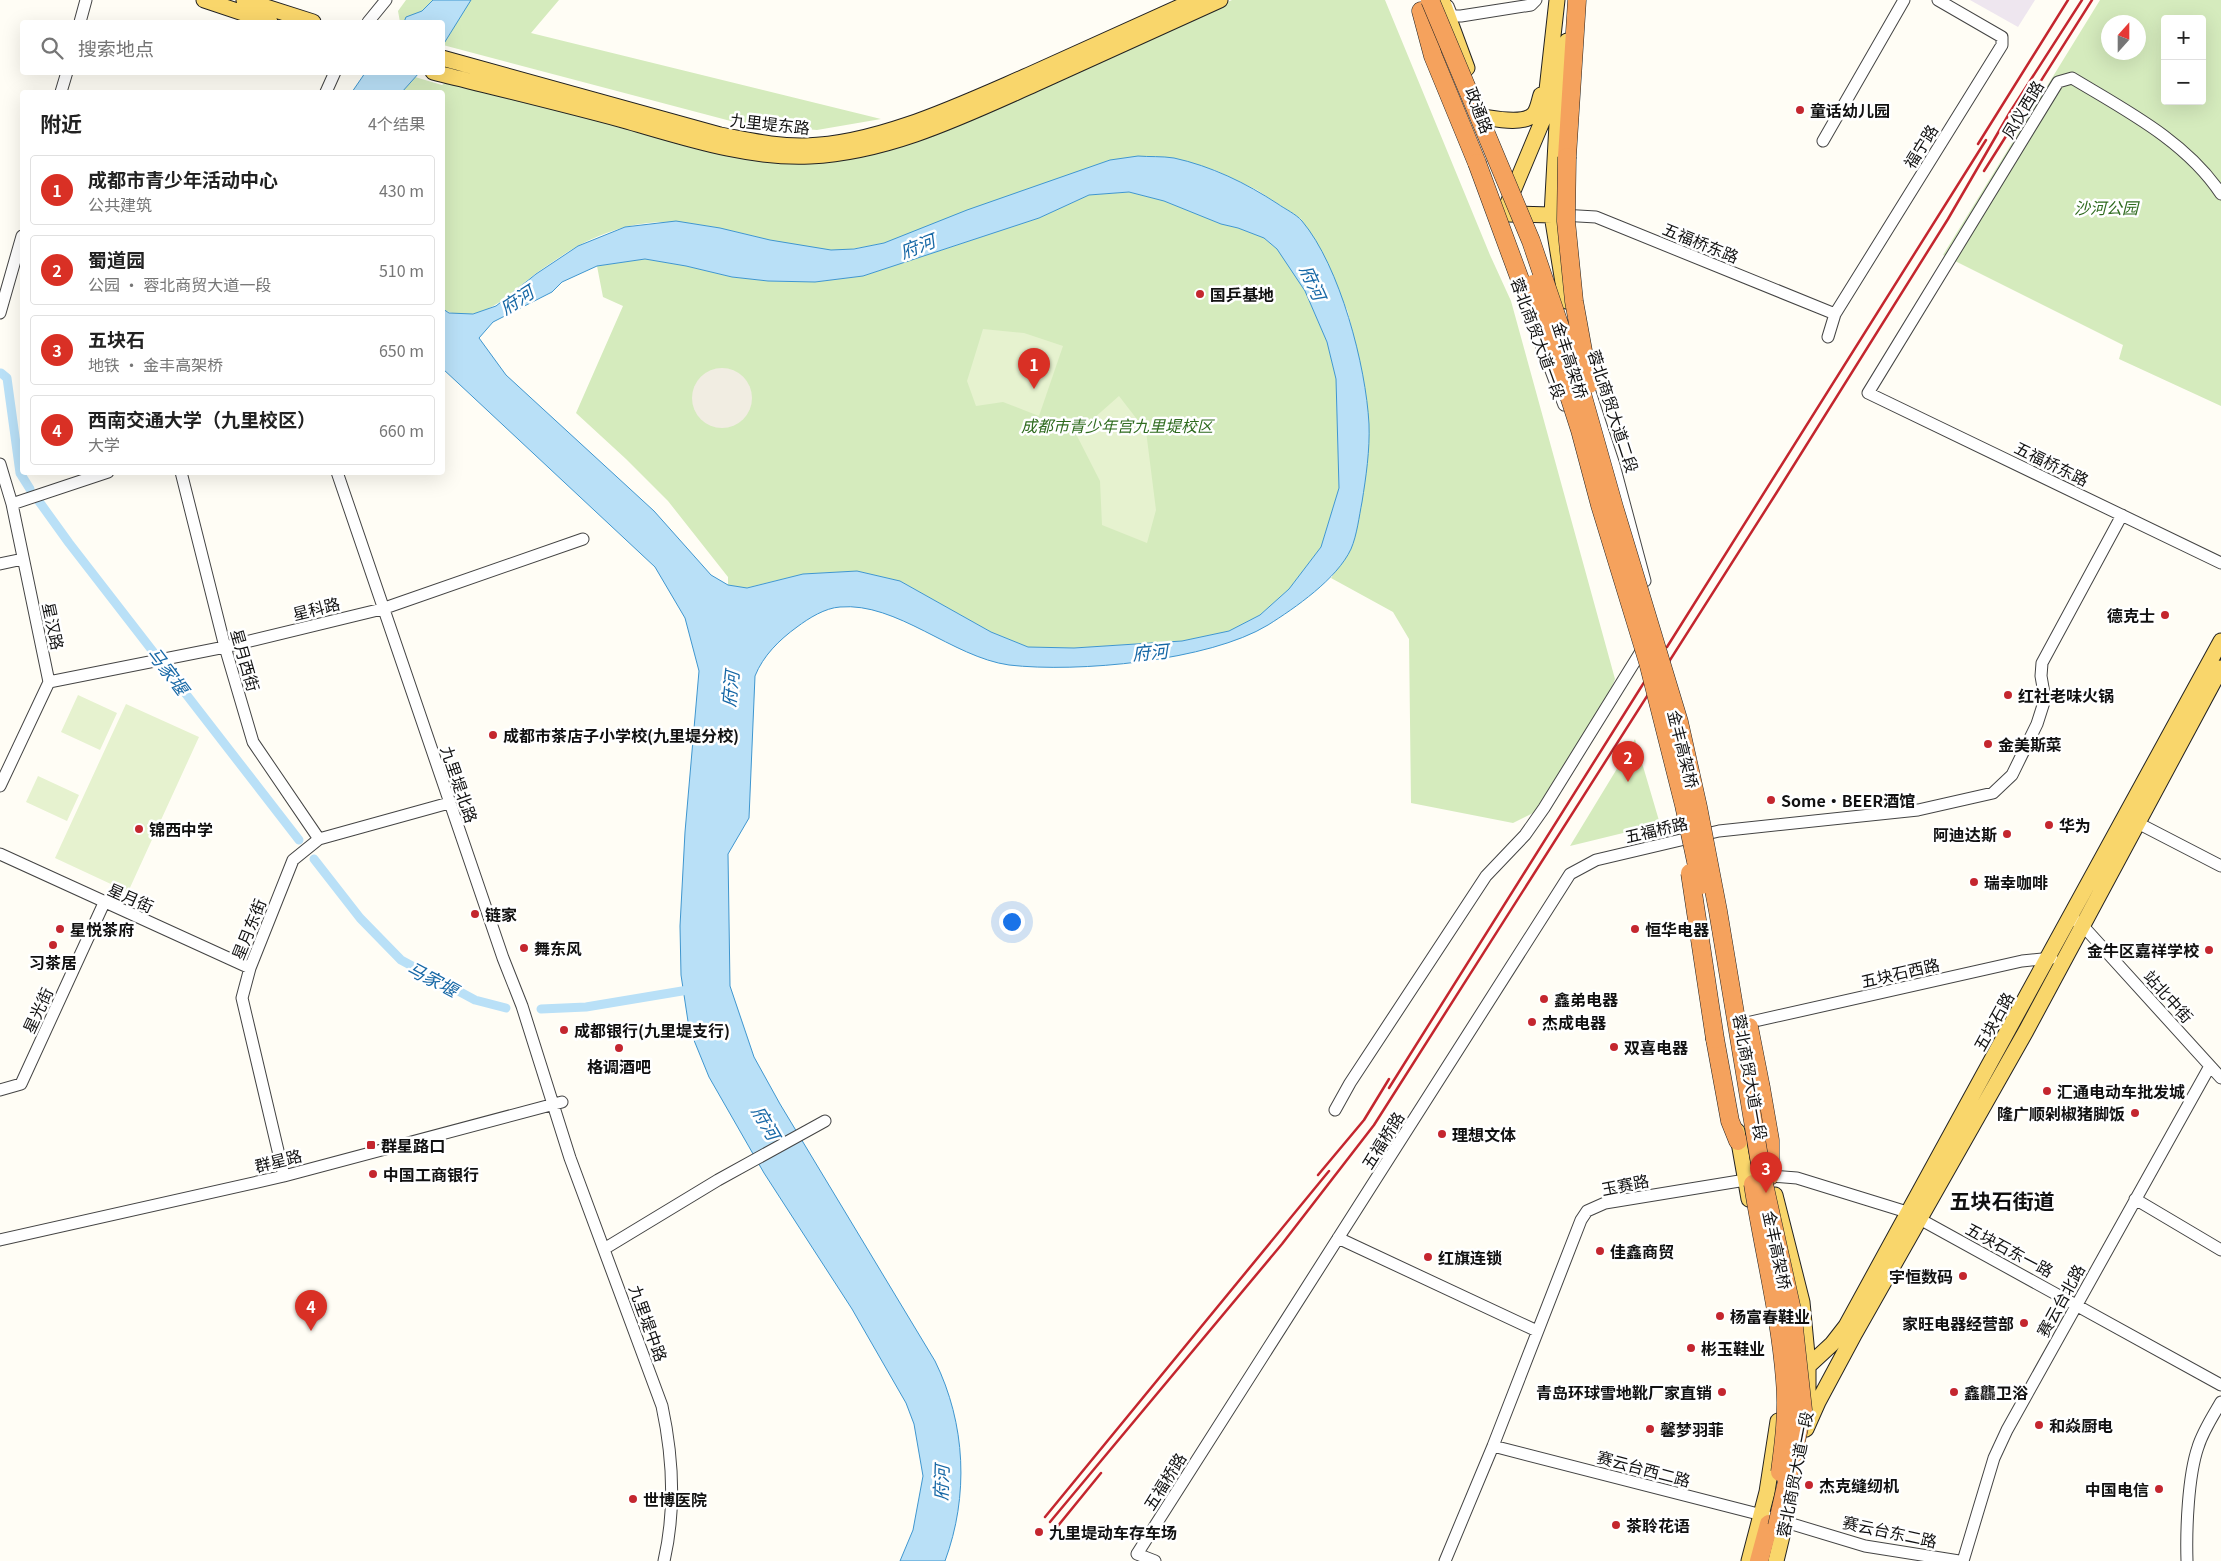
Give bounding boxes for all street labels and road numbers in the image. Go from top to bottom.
street label: 凤仪西路 [1995,75,2049,143]
street label: 政通路 [1460,83,1500,137]
street label: 九里堤东路 [729,107,811,139]
street label: 福宁路 [1897,119,1943,173]
street label: 五福桥东路 [1659,216,1743,268]
street label: 蓉北商贸大道一段 [1506,274,1572,402]
street label: 金丰高架桥 [1547,318,1595,402]
street label: 蓉北商贸大道二段 [1583,346,1645,476]
street label: 五福桥东路 [2011,435,2093,491]
street label: 星科路 [290,591,342,625]
street label: 星汉路 [37,600,71,652]
street label: 星月西街 [226,626,266,694]
street label: 金丰高架桥 [1663,707,1705,791]
street label: 九里堤北路 [436,742,484,826]
street label: 五福桥路 [1622,810,1690,848]
street label: 星月街 [104,876,158,918]
street label: 星月东街 [225,895,271,963]
street label: 五块石西路 [1858,951,1942,993]
street label: 站北中街 [2139,964,2199,1028]
street label: 星光街 [16,983,58,1037]
street label: 五块石路 [1967,987,2019,1055]
street label: 蓉北商贸大道一段 [1728,1012,1774,1142]
street label: 五福桥路 [1355,1106,1409,1174]
street label: 群星路 [252,1143,304,1177]
street label: 玉赛路 [1599,1168,1651,1200]
street label: 金丰高架桥 [1758,1208,1798,1292]
street label: 五块石东一路 [1962,1216,2058,1282]
street label: 赛云台北路 [2030,1259,2090,1341]
street label: 九里堤中路 [624,1281,674,1365]
street label: 蓉北商贸大道一段 [1770,1409,1818,1539]
street label: 赛云台西二路 [1595,1444,1693,1492]
street label: 五福桥路 [1137,1447,1191,1515]
street label: 赛云台东二路 [1841,1509,1939,1553]

